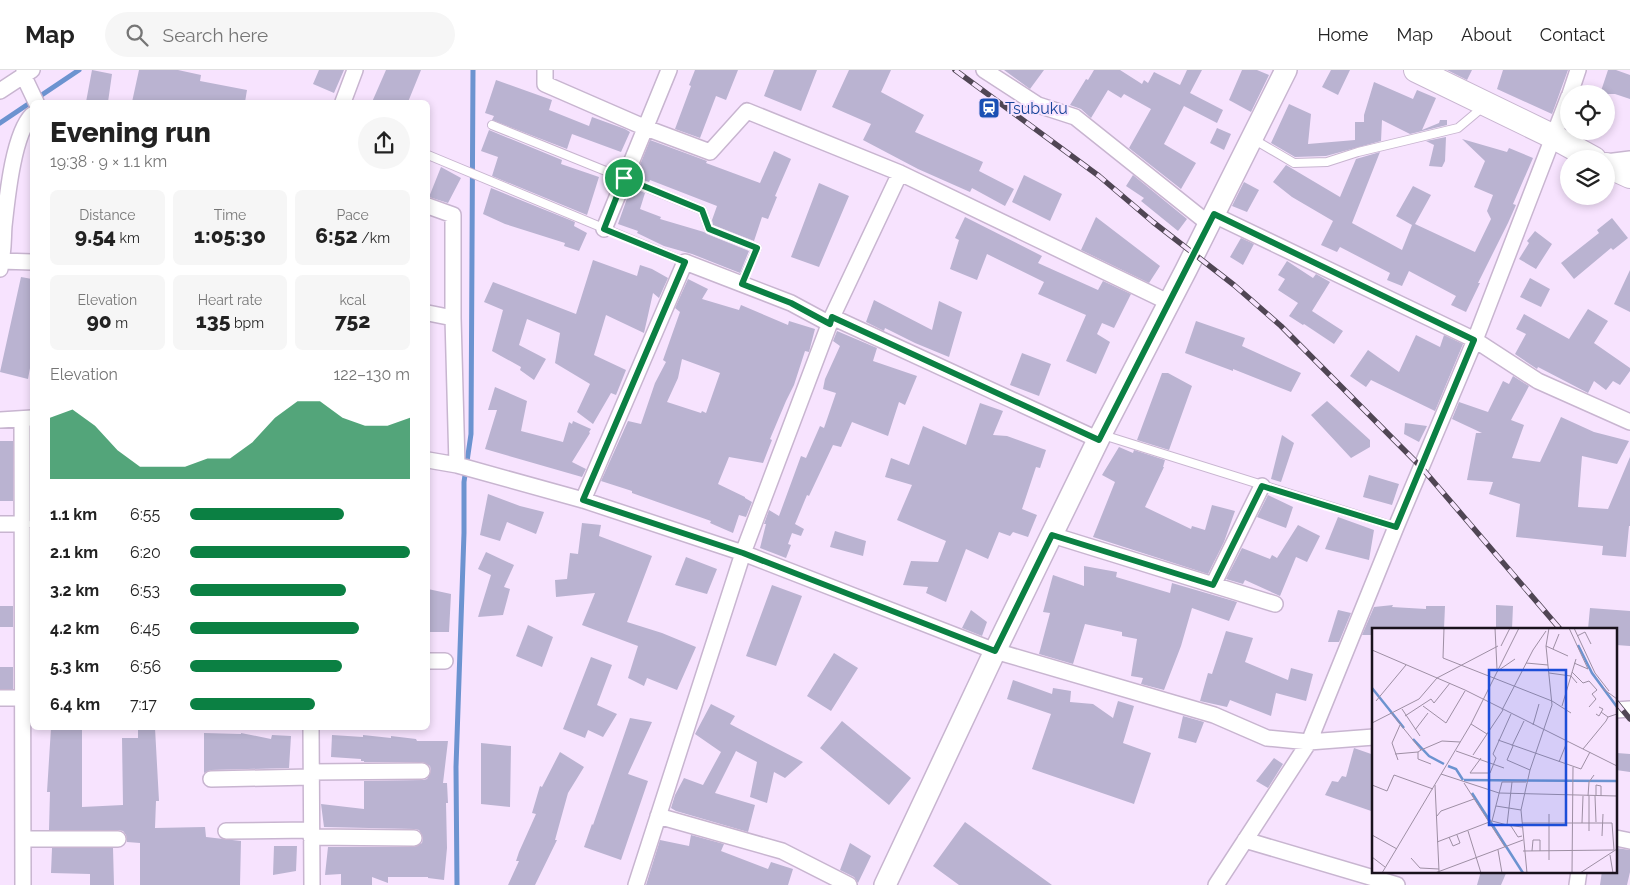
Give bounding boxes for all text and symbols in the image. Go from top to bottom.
search box [105,12,455,57]
text: Map [25,20,75,49]
icon: search [123,21,151,49]
text: Search here [163,24,268,46]
text: Home [1317,24,1368,45]
text: Map [1396,24,1433,45]
text: About [1461,24,1512,45]
text: Contact [1540,24,1605,45]
map controls [1560,85,1615,205]
button: locate [1560,85,1615,140]
station icon: Tsubuku [977,96,1001,120]
place label: Tsubuku [1005,99,1068,118]
text: Evening run [50,116,211,149]
button: share [358,117,410,169]
button: layers [1560,150,1615,205]
text: 19:38 · 9 × 1.1 km [50,152,167,171]
pin [603,157,645,199]
icon: arrive [610,164,638,192]
text: Distance [79,207,135,223]
text: Time [214,207,246,223]
text: Pace [337,207,369,223]
text: 9.54 [75,223,116,248]
text: 1:05:30 [194,223,266,248]
text: 6:52 [315,223,358,248]
text: km [116,230,140,246]
text: /km [358,230,390,246]
text: Elevation [78,292,137,308]
text: Heart rate [198,292,262,308]
text: kcal [340,292,366,308]
text: 90 [86,308,112,333]
text: 135 [196,308,230,333]
text: 752 [335,308,371,333]
text: m [112,315,128,331]
text: bpm [230,315,264,331]
text: Elevation [50,365,118,384]
text: 122–130 m [333,365,410,384]
text: 1.1 km [50,505,97,524]
text: 6:55 [130,505,160,524]
text: 2.1 km [50,543,98,562]
text: 6:20 [130,543,161,562]
text: 3.2 km [50,581,99,600]
text: 6:53 [130,581,160,600]
text: 4.2 km [50,619,99,638]
text: 6:45 [130,619,160,638]
inset map [1372,628,1618,872]
text: 5.3 km [50,657,99,676]
text: 6:56 [130,657,161,676]
text: 6.4 km [50,695,100,714]
text: 7:17 [130,695,157,714]

